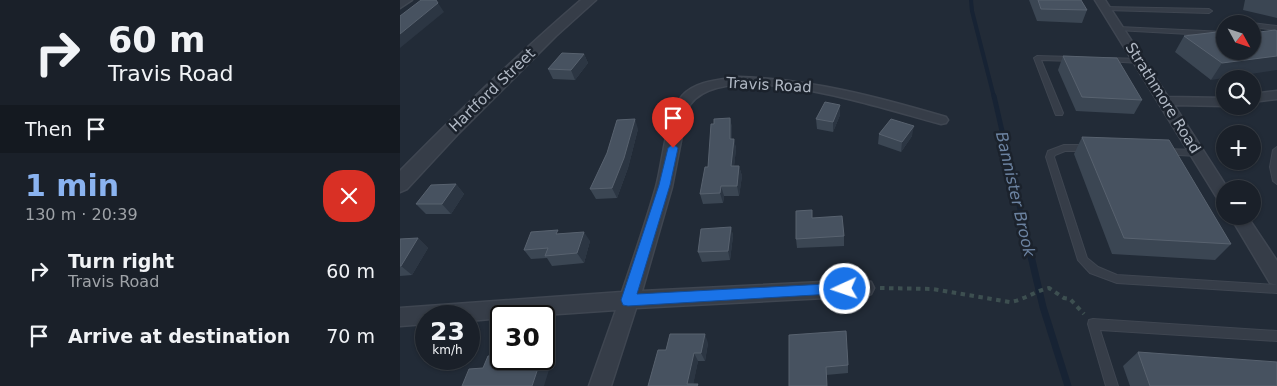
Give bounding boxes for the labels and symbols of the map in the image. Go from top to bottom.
north arrow [1216,15,1261,60]
street label: Strathmore Road [1122,39,1204,157]
street label: Hartford Street [445,44,539,136]
street label: Travis Road [725,74,812,96]
pin [652,97,694,148]
water label: Bannister Brook [992,130,1039,259]
position arrow [818,262,870,314]
speed limit sign: 30 [490,305,555,370]

